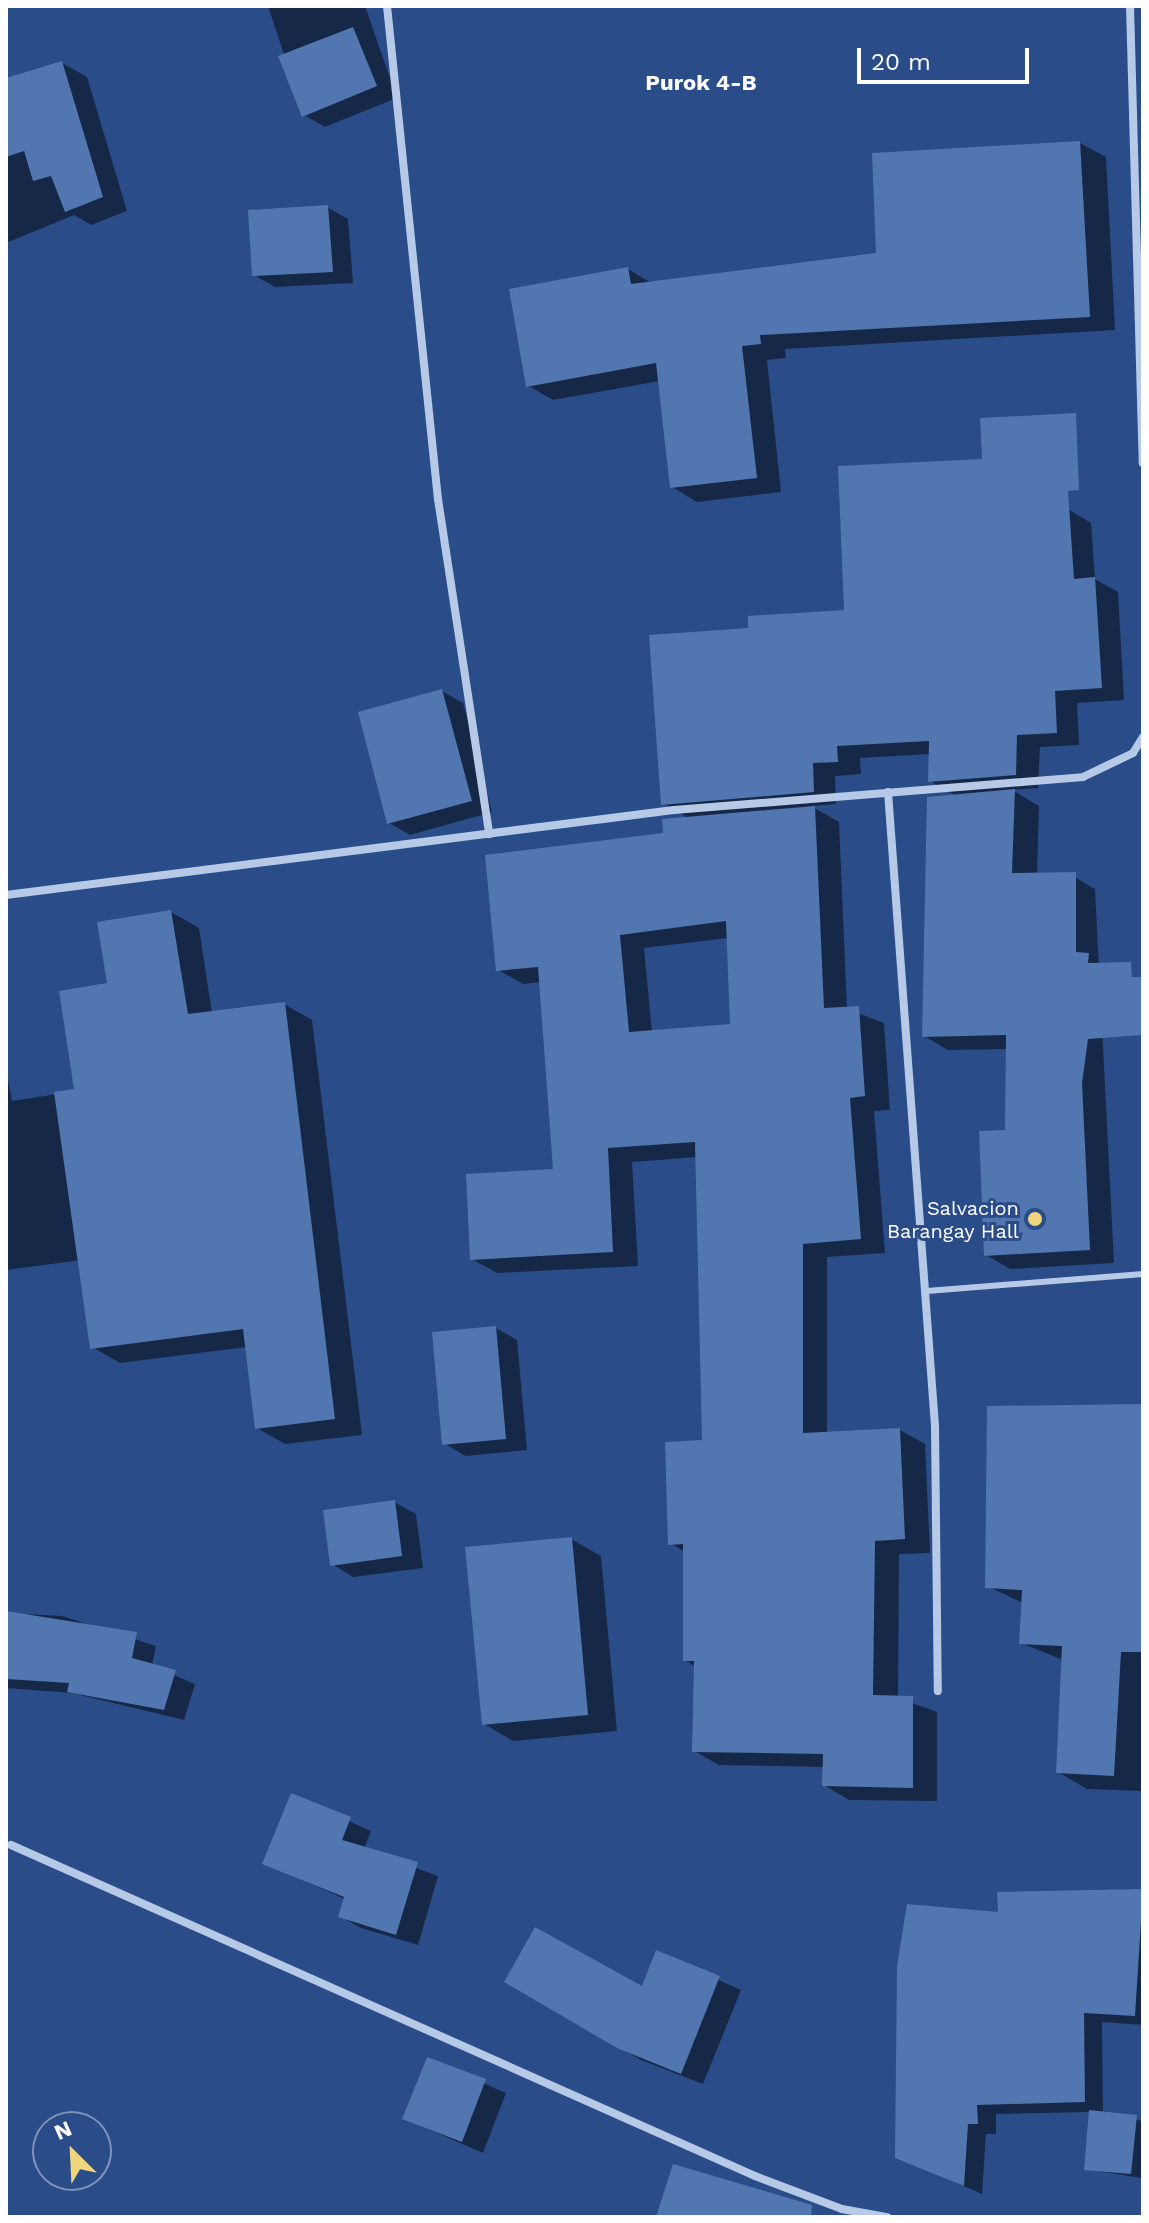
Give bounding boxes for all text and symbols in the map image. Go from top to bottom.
scale bar [861,32,1033,82]
text: 20 m [871,48,931,76]
district label: Purok 4-B [645,70,757,96]
place label: Salvacion Barangay Hall [886,1196,1019,1243]
marker: Salvacion Barangay Hall [1026,1210,1044,1228]
north arrow [32,2111,112,2191]
text: N [50,2116,75,2145]

